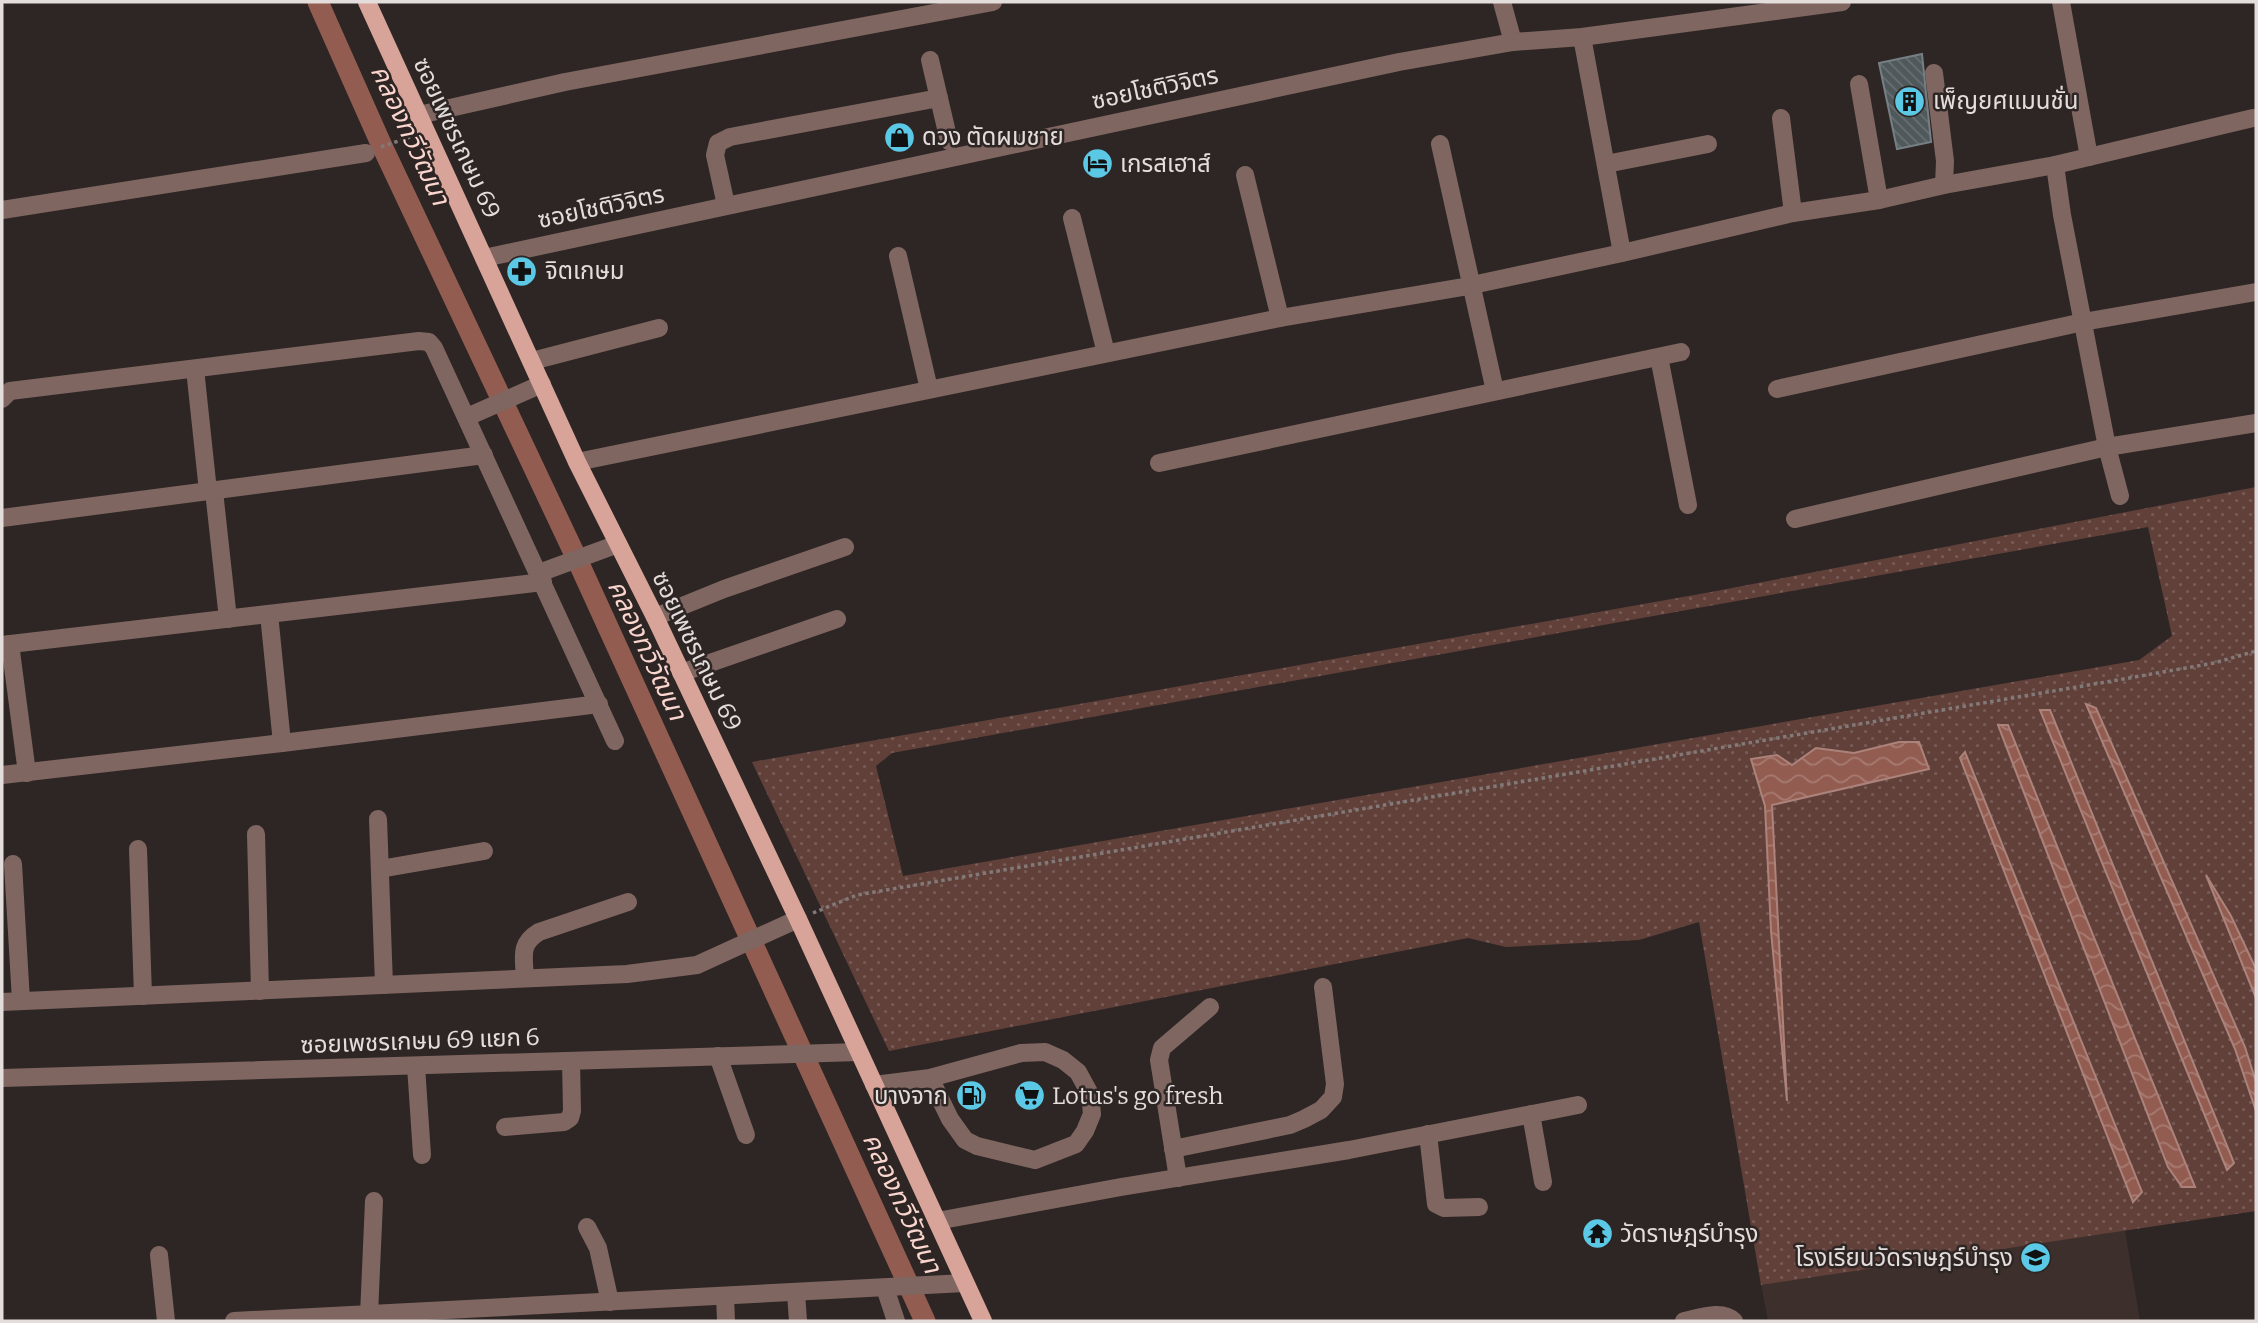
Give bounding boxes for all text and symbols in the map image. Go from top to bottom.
street label: ซอยเพชรเกษม 69 [408,53,506,223]
water label: คลองทวีวัฒนา [364,60,457,211]
street label: ซอยโชติวิจิตร [1089,61,1221,115]
building icon: เพ็ญยศแมนชั่น [1893,84,1927,118]
place label: เพ็ญยศแมนชั่น [1933,85,2078,115]
shop icon: ดวง ตัดผมชาย [882,120,916,154]
place label: ดวง ตัดผมชาย [922,123,1064,151]
hotel icon: เกรสเฮาส์ [1080,147,1114,181]
place label: เกรสเฮาส์ [1120,150,1211,178]
street label: ซอยโชติวิจิตร [535,180,667,234]
pharmacy icon: จิตเกษม [505,254,539,288]
place label: จิตเกษม [545,257,625,285]
street label: ซอยเพชรเกษม 69 [646,567,748,735]
water label: คลองทวีวัฒนา [601,575,694,726]
street label: ซอยเพชรเกษม 69 แยก 6 [300,1023,540,1059]
fuel station icon: บางจาก [954,1079,988,1113]
supermarket icon: Lotus's go fresh [1012,1079,1046,1113]
place label: บางจาก [874,1082,948,1110]
place label: Lotus's go fresh [1052,1082,1223,1110]
water label: คลองทวีวัฒนา [856,1128,949,1279]
temple icon: วัดราษฎร์บำรุง [1580,1217,1614,1251]
place label: วัดราษฎร์บำรุง [1620,1220,1758,1249]
school or university icon: โรงเรียนวัดราษฎร์บำรุง [2019,1241,2053,1275]
place label: โรงเรียนวัดราษฎร์บำรุง [1795,1244,2013,1273]

